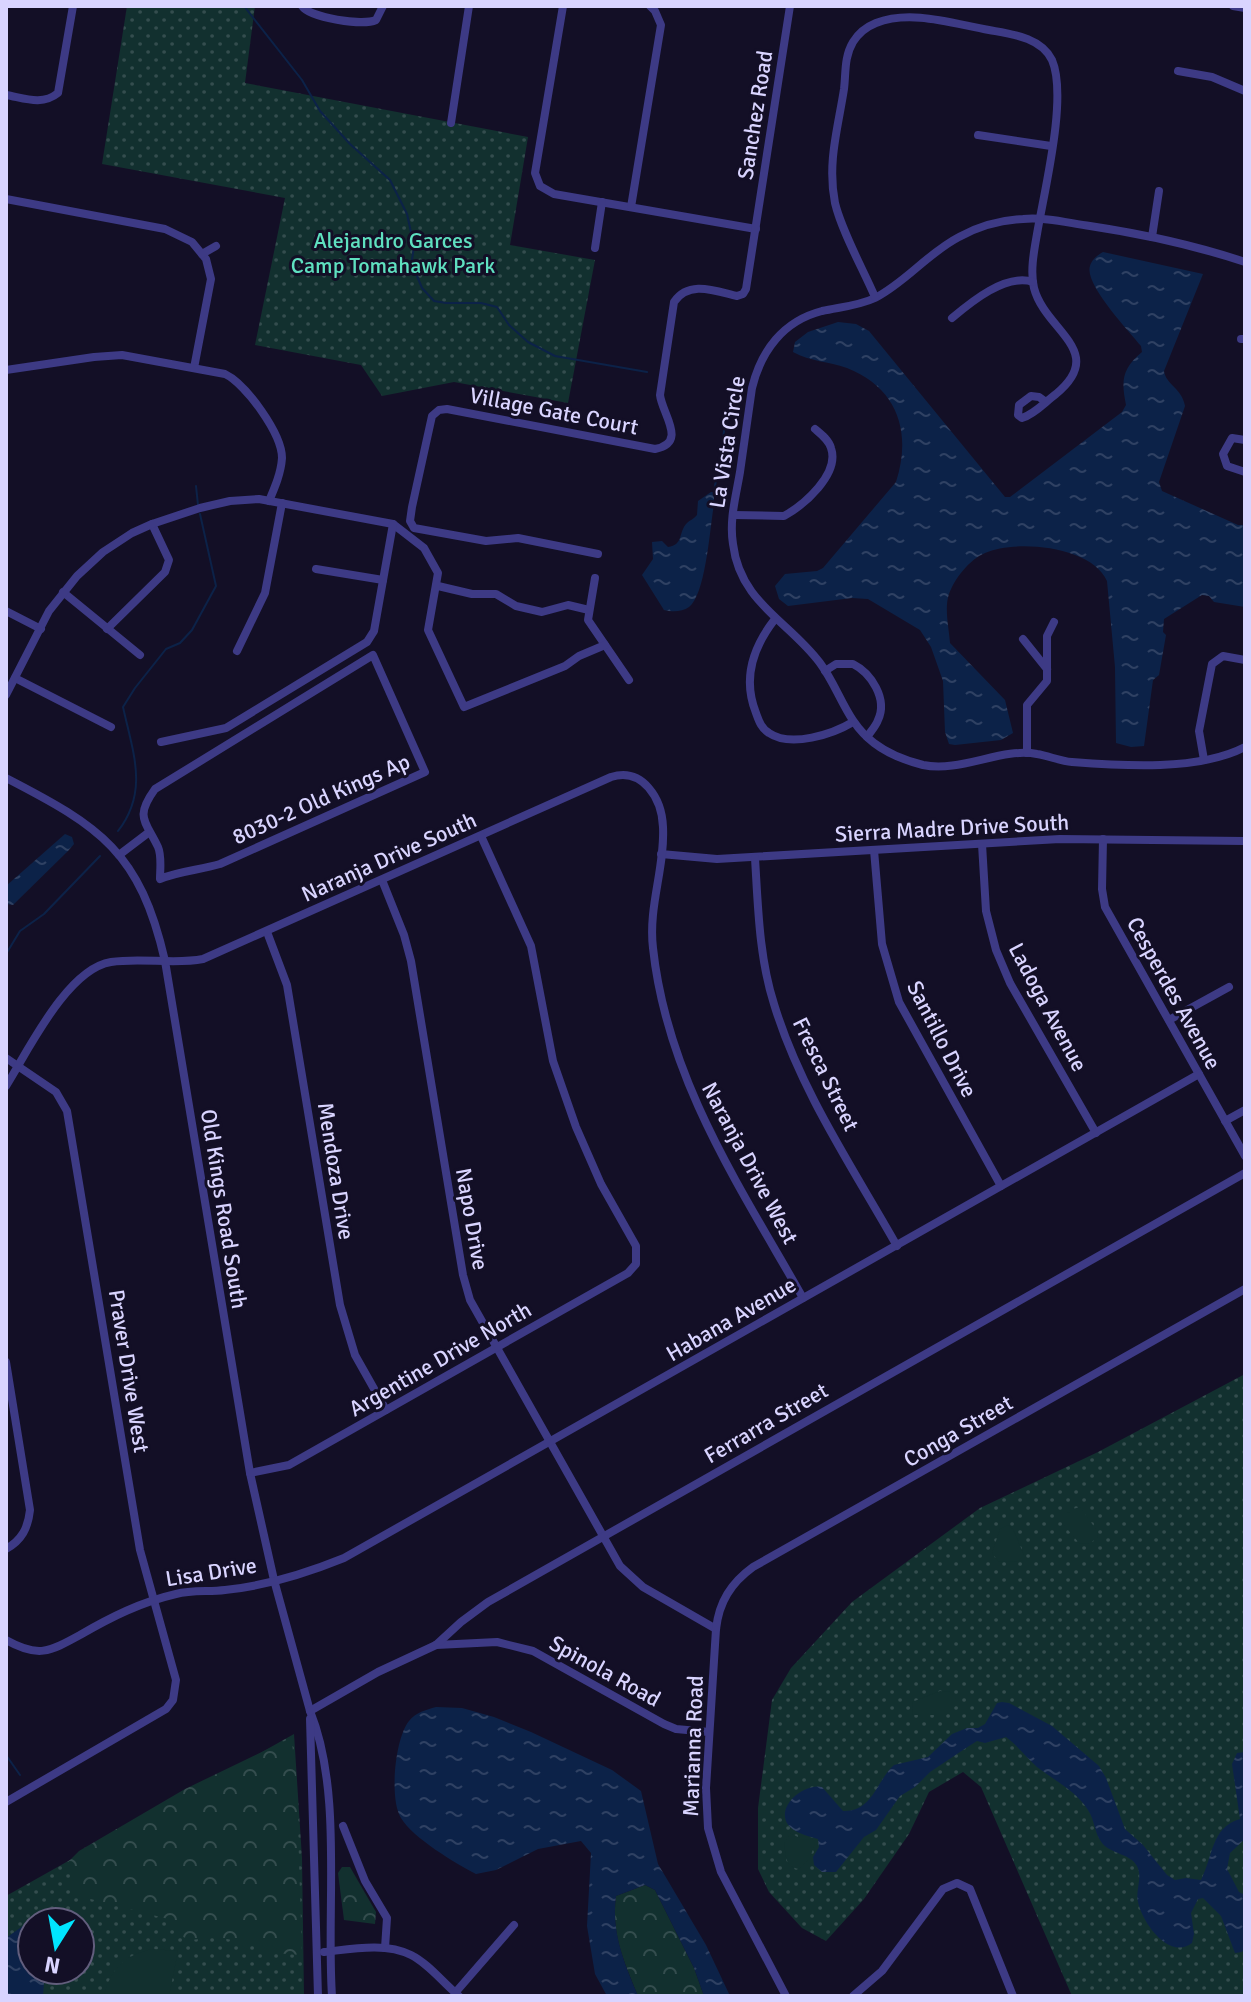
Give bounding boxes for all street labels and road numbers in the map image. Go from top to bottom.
street label: Sanchez Road [731,48,779,182]
street label: La Vista Circle [703,374,751,510]
street label: Village Gate Court [467,381,641,441]
street label: 8030-2 Old Kings Ap [228,748,414,850]
street label: Naranja Drive South [297,806,481,908]
street label: Sierra Madre Drive South [834,808,1070,848]
street label: Cesperdes Avenue [1121,912,1227,1074]
street label: Ladoga Avenue [1003,938,1093,1076]
street label: Santillo Drive [901,976,983,1102]
street label: Fresca Street [787,1013,865,1135]
street label: Naranja Drive West [696,1077,804,1249]
street label: Mendoza Drive [312,1100,360,1242]
street label: Old Kings Road South [195,1107,253,1311]
street label: Napo Drive [450,1166,494,1272]
street label: Habana Avenue [661,1271,801,1367]
street label: Praver Drive West [103,1288,155,1455]
street label: Argentine Drive North [344,1296,536,1422]
street label: Ferrarra Street [699,1377,833,1469]
street label: Conga Street [899,1389,1018,1473]
street label: Lisa Drive [164,1551,258,1593]
street label: Spinola Road [545,1629,665,1713]
street label: Marianna Road [677,1675,709,1817]

